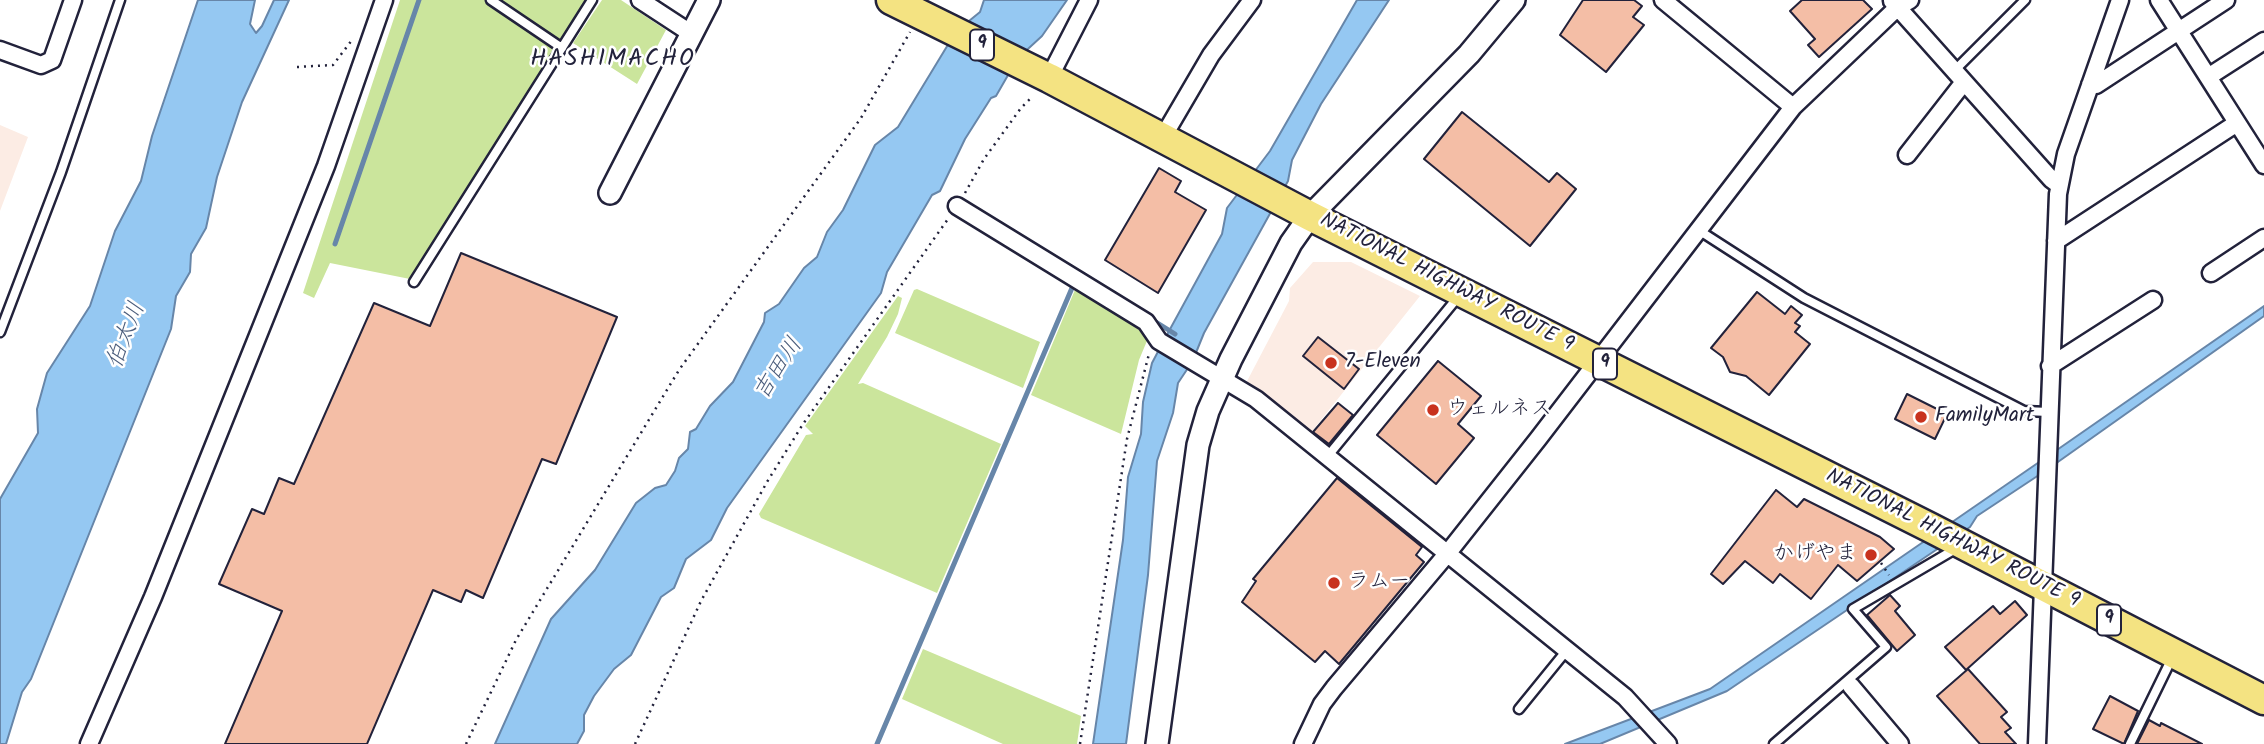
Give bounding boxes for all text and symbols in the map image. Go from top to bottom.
road number: 9 [970,30,994,60]
district label: HASHIMACHO [531,47,695,75]
street label: NATIONAL HIGHWAY ROUTE 9 [1315,209,1577,359]
water label: 伯太川 [103,299,153,373]
water label: 吉田川 [750,334,810,406]
road number: 9 [1593,348,1617,380]
place label: 7-Eleven [1345,350,1421,376]
marker: 7-Eleven [1323,355,1339,371]
place label: ウェルネス [1447,397,1552,423]
marker: ウェルネス [1425,402,1441,418]
place label: FamilyMart [1935,404,2034,430]
marker: FamilyMart [1913,409,1929,425]
street label: NATIONAL HIGHWAY ROUTE 9 [1821,465,2083,615]
place label: かげやま [1773,542,1857,568]
marker: かげやま [1863,547,1879,563]
place label: ラムー [1348,570,1410,596]
marker: ラムー [1326,575,1342,591]
road number: 9 [2097,604,2121,636]

